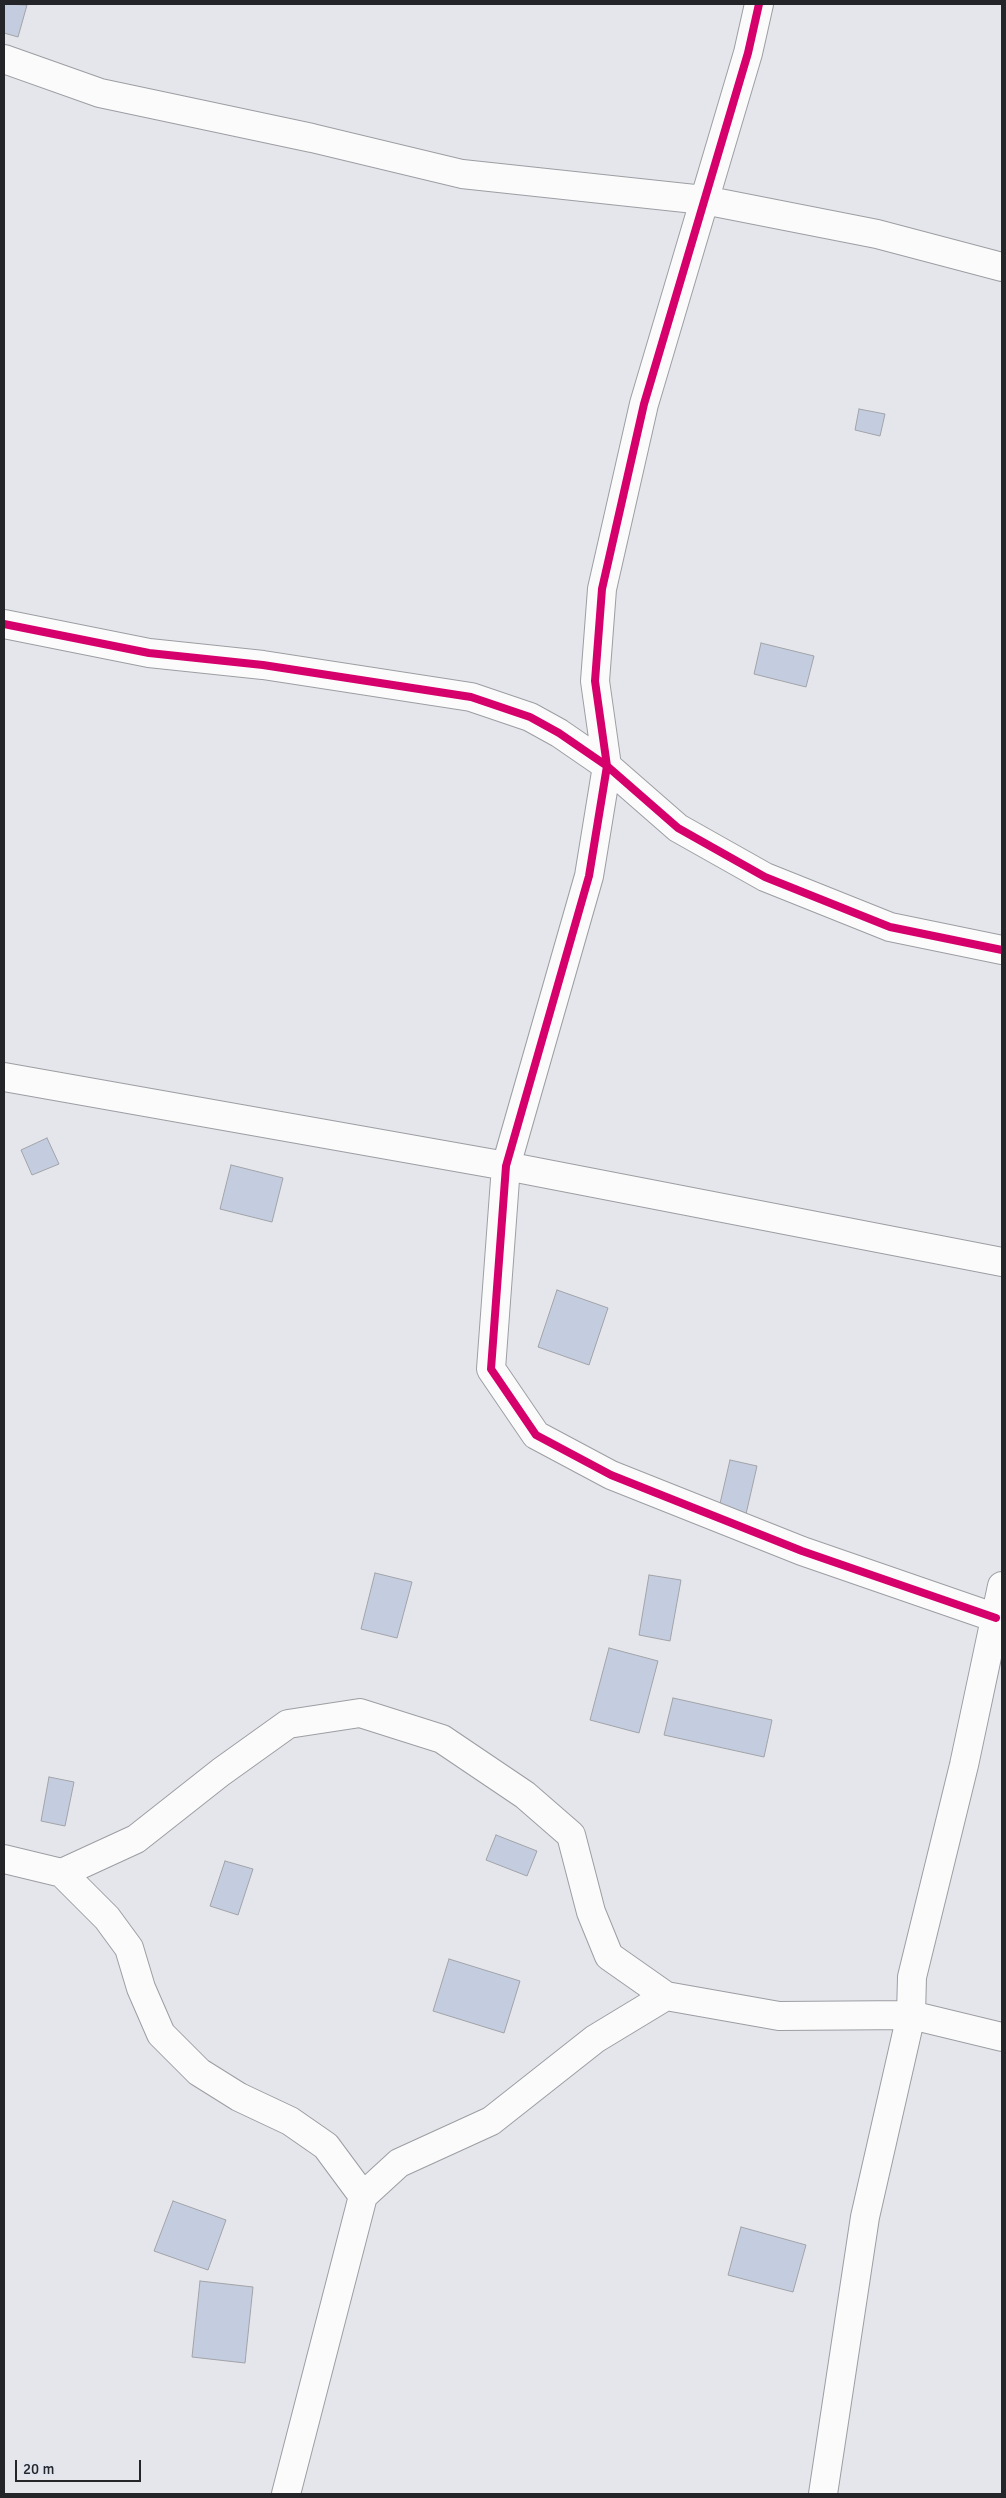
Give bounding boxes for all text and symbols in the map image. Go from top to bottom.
scale bar [18,2450,144,2482]
text: 20 m [23,2460,54,2478]

